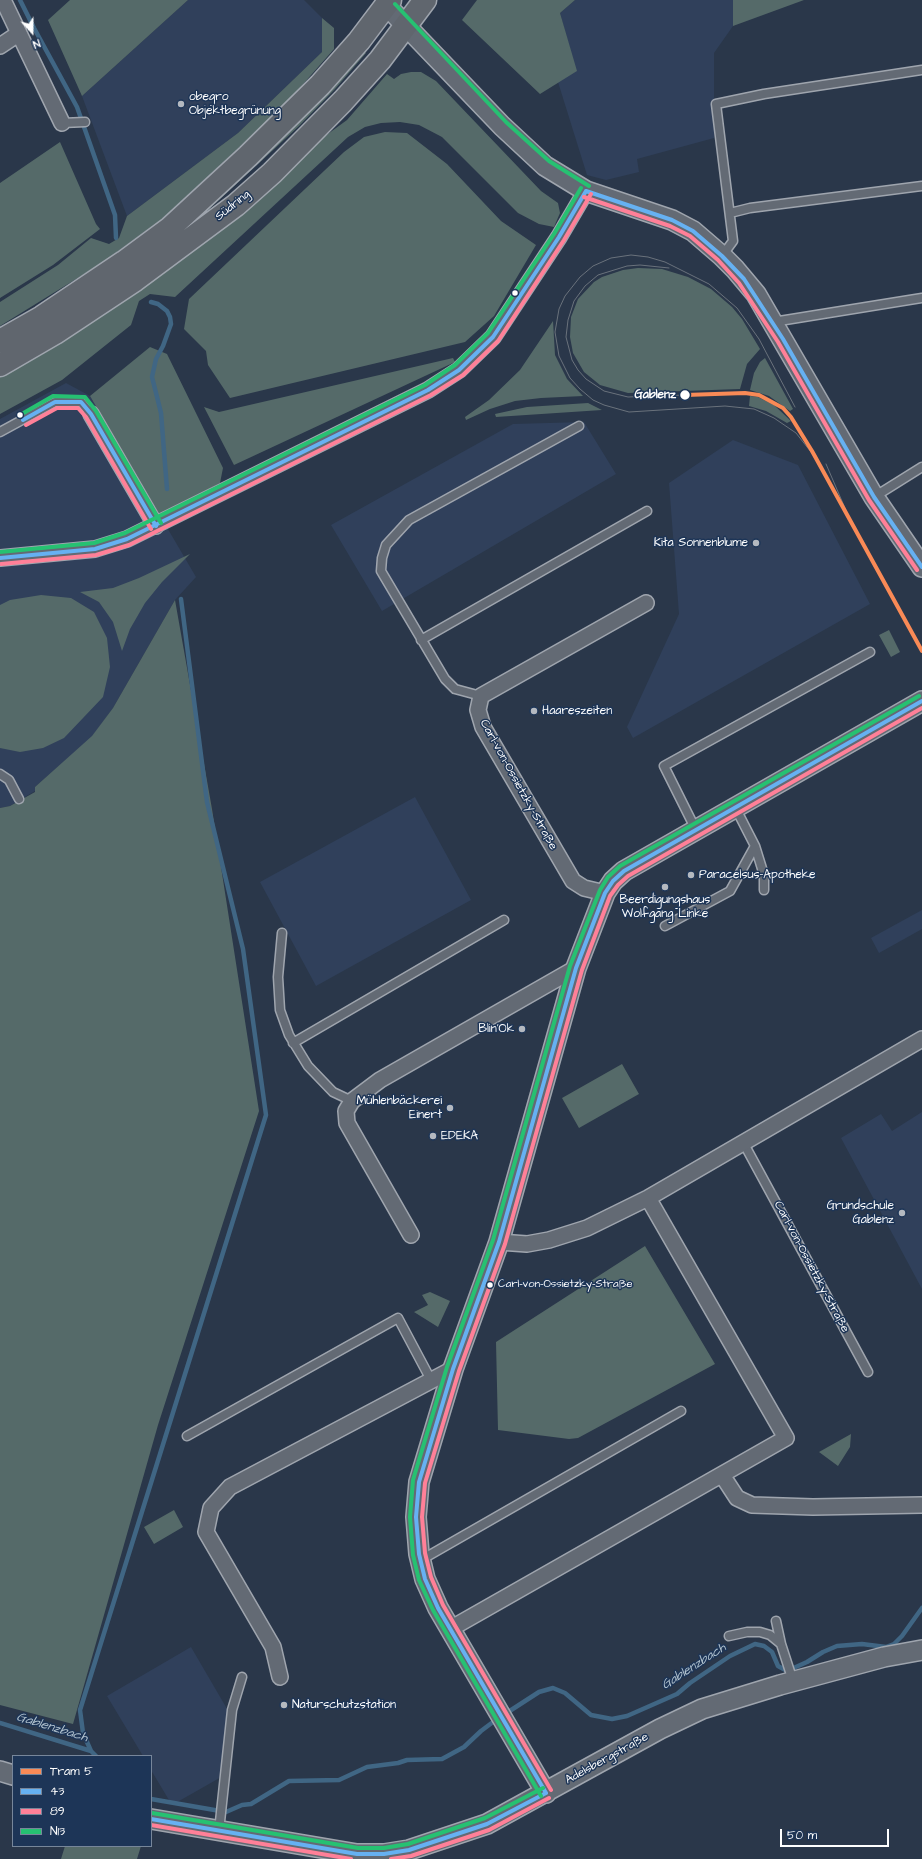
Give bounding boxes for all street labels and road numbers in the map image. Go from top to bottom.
street label: Südring [213,188,253,224]
street label: Carl-von-Ossietzky-Straße [476,717,560,853]
street label: Carl-von-Ossietzky-Straße [770,1199,852,1335]
street label: Adelsbergstraße [563,1730,651,1788]

